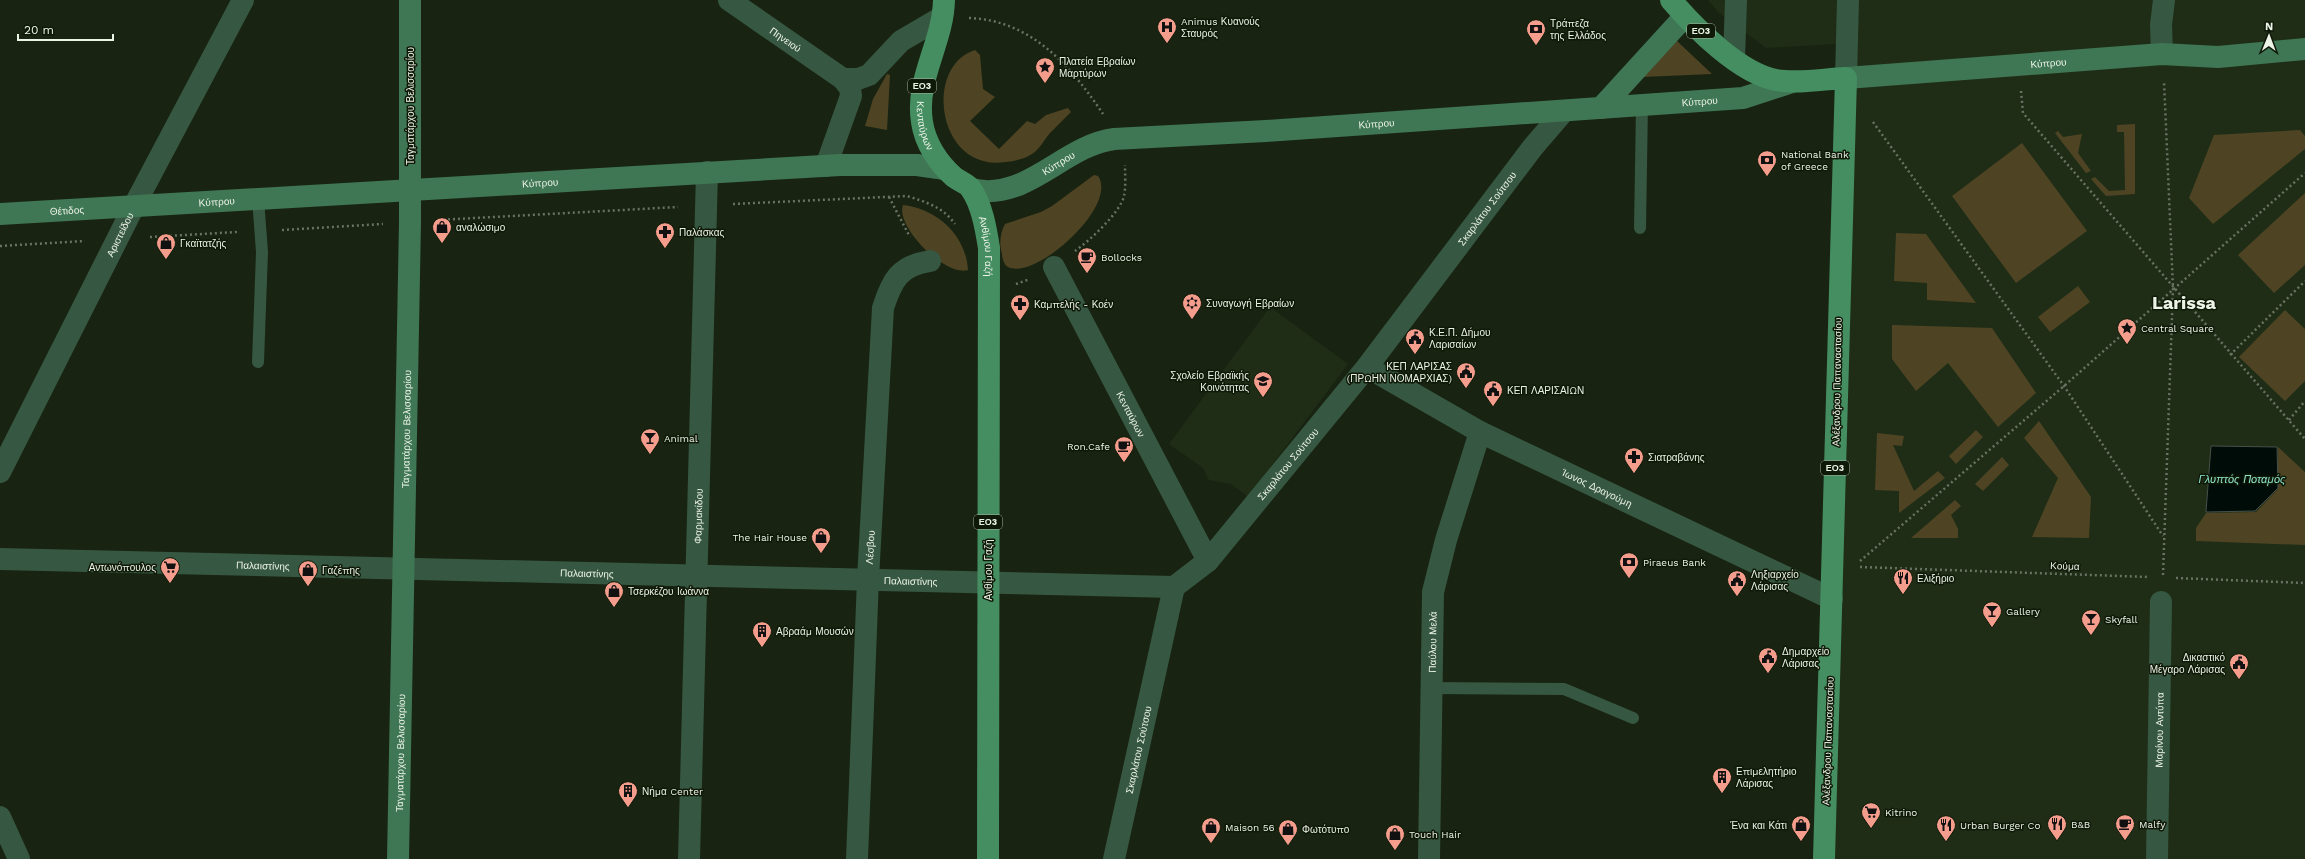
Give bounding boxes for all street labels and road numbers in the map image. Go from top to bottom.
road number: ΕΟ3 [1687,24,1715,38]
street label: Πηνειού [768,25,803,54]
street label: Ταγματάρχου Βελισσαρίου [405,47,416,165]
street label: Κύπρου [2030,56,2067,69]
road number: ΕΟ3 [908,79,936,93]
street label: Κύπρου [1681,94,1718,108]
street label: Κενταύρων [915,101,936,152]
street label: Κύπρου [1358,117,1395,130]
street label: Κύπρου [1040,149,1077,177]
street label: Σκαρλάτου Σούτσου [1455,169,1518,247]
street label: Κύπρου [522,176,558,189]
street label: Κύπρου [198,195,235,208]
street label: Θέτιδος [49,204,85,217]
street label: Αριστείδου [104,211,135,258]
street label: Ανθίμου Γαζή [977,215,995,277]
street label: Αλέξανδρου Παπαναστασίου [1830,317,1845,447]
street label: Ταγματάρχου Βελισσαρίου [399,370,413,488]
street label: Κενταύρων [1115,389,1147,439]
street label: Σκαρλάτου Σούτσου [1255,426,1320,502]
road number: ΕΟ3 [1821,461,1849,475]
street label: Ίωνος Δραγούμη [1559,466,1634,509]
street label: Φαρμακίδου [692,488,704,544]
road number: ΕΟ3 [974,515,1002,529]
street label: Λέσβου [863,530,876,565]
street label: Ανθίμου Γαζή [983,539,995,601]
street label: Παλαιστίνης [236,559,290,571]
street label: Κούμα [2050,560,2080,572]
street label: Παλαιστίνης [560,567,614,579]
street label: Παλαιστίνης [884,575,938,587]
street label: Παύλου Μελά [1426,611,1438,673]
street label: Αλέξανδρου Παπαναστασίου [1820,676,1837,806]
street label: Μαρίνου Αντύπα [2153,692,2165,768]
street label: Ταγματάρχου Βελισσαρίου [393,694,407,812]
street label: Σκαρλάτου Σούτσου [1123,705,1153,795]

